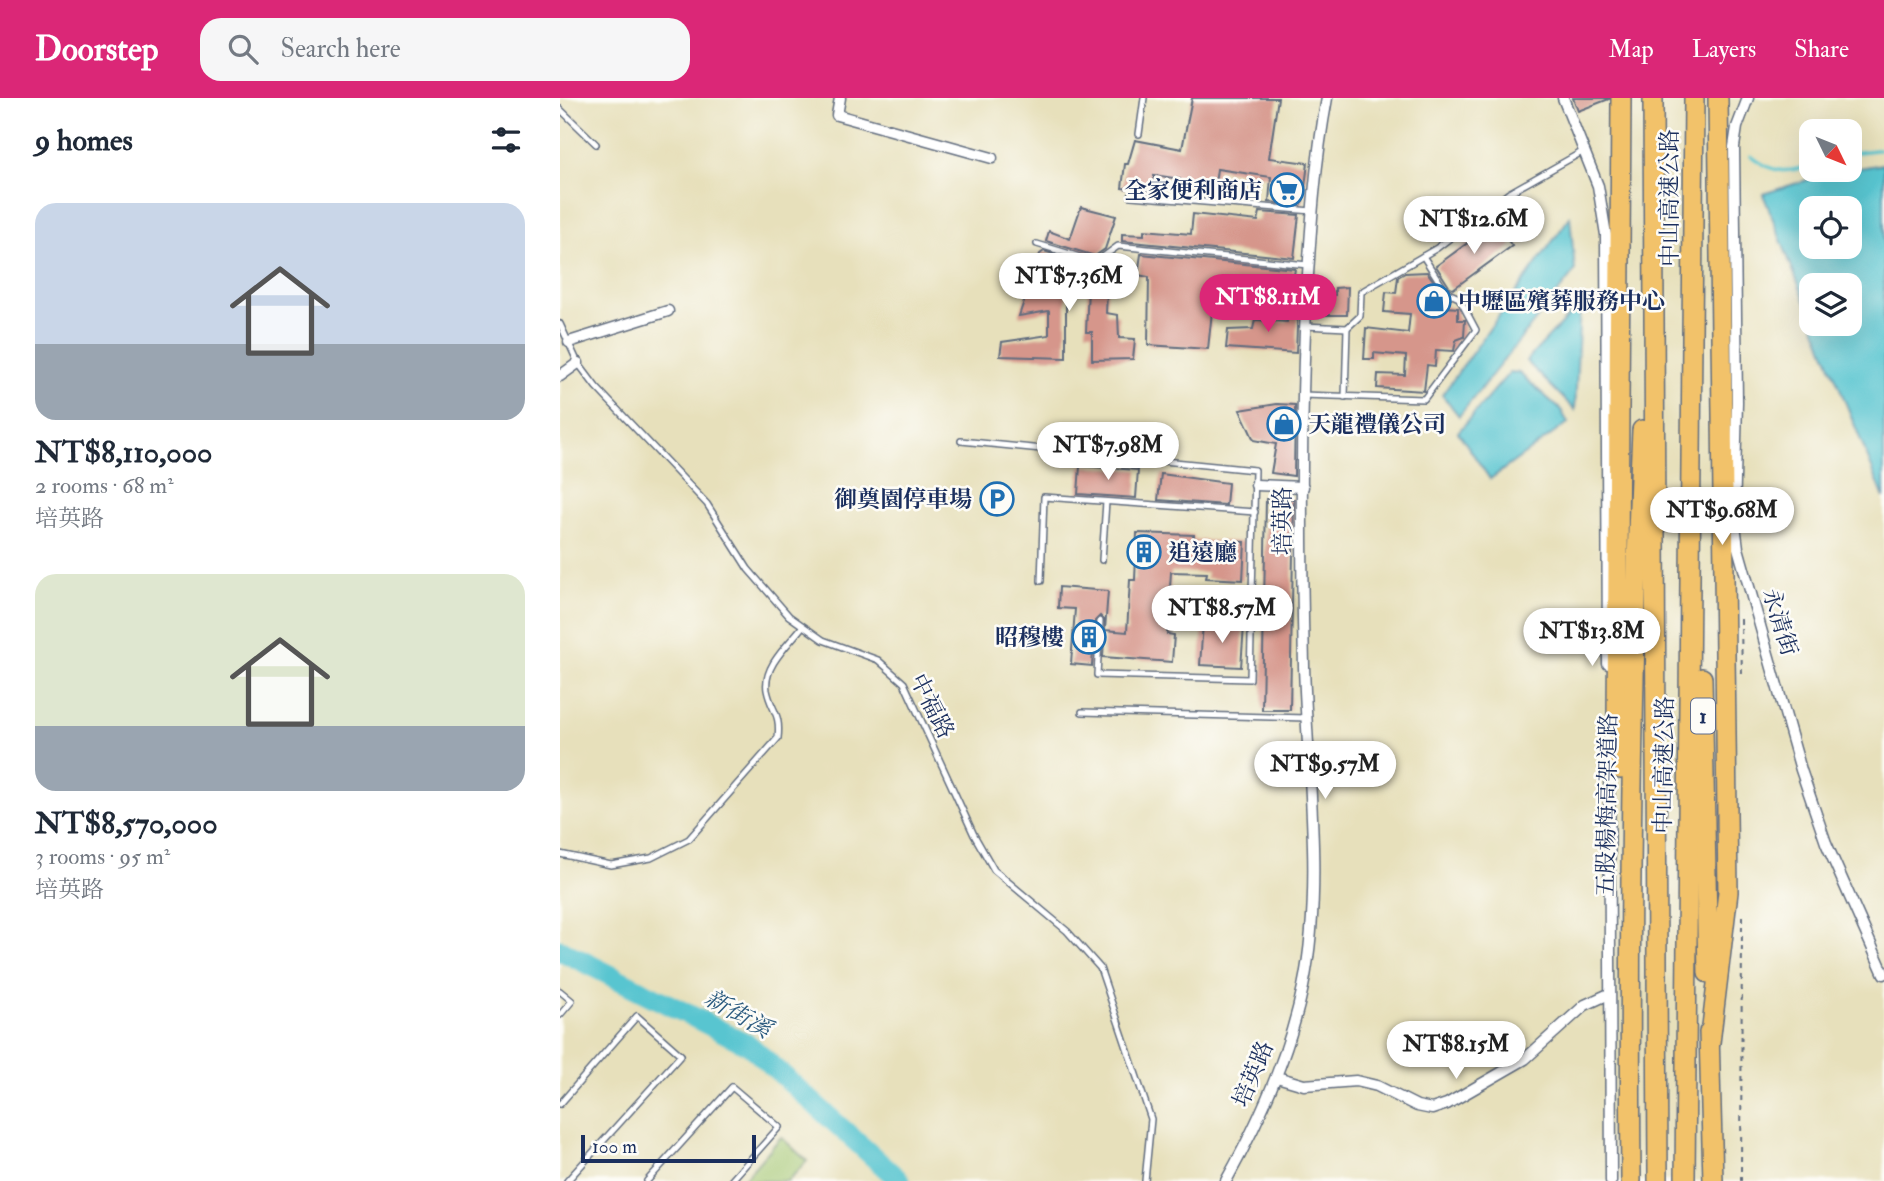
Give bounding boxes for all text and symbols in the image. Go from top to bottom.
search box [200,18,690,81]
text: Doorstep [35,29,158,70]
icon: search [224,30,262,68]
text: Search here [280,33,401,65]
text: Map [1609,34,1654,65]
text: Layers [1692,34,1756,65]
text: Share [1794,34,1849,65]
north arrow [1799,119,1862,182]
map controls [1799,119,1862,336]
icon: filters [487,121,525,159]
text: 9 homes [35,122,133,159]
street label: 中山高速公路 [1655,129,1684,267]
supermarket icon: 全家便利商店 [1268,171,1306,209]
place label: 全家便利商店 [1124,176,1262,205]
button: locate [1799,196,1862,259]
pin: NT$12.6M [1402,197,1546,256]
text: NT$12.6M [1419,204,1529,233]
icon: home [217,248,343,374]
pin: NT$7.36M [997,254,1141,313]
text: NT$7.36M [1015,261,1123,290]
button: layers [1799,273,1862,336]
pin: NT$8.11M [1196,274,1340,334]
text: NT$8.11M [1216,282,1320,311]
shop icon: 中壢區殯葬服務中心 [1415,282,1453,320]
place label: 中壢區殯葬服務中心 [1458,287,1665,316]
shop icon: 天龍禮儀公司 [1265,405,1303,443]
place label: 天龍禮儀公司 [1308,410,1446,439]
pin: NT$7.98M [1036,422,1180,482]
text: NT$7.98M [1053,430,1163,459]
text: NT$8,110,000 [35,434,212,471]
text: 2 rooms · 68 m² [35,471,174,500]
parking icon: 御奠園停車場 [978,480,1016,518]
place label: 御奠園停車場 [834,485,972,514]
street label: 培英路 [1268,487,1297,556]
pin: NT$9.68M [1650,488,1794,547]
text: NT$9.68M [1666,495,1778,524]
text: 培英路 [35,504,104,533]
building icon: 追遠廳 [1125,533,1163,571]
place label: 追遠廳 [1168,538,1237,567]
street label: 永清街 [1756,585,1804,659]
pin: NT$8.57M [1150,586,1294,645]
text: NT$8.57M [1168,593,1276,622]
pin: NT$13.8M [1520,608,1664,668]
text: NT$13.8M [1539,616,1645,645]
building icon: 昭穆樓 [1070,618,1108,656]
icon: home [217,619,343,745]
place label: 昭穆樓 [995,623,1064,652]
street label: 中福路 [903,669,961,743]
street label: 中山高速公路 [1648,696,1680,834]
road number: 1 [1691,698,1715,734]
street label: 五股楊梅高架道路 [1591,713,1623,897]
pin: NT$9.57M [1253,742,1397,801]
text: NT$9.57M [1270,749,1380,778]
text: NT$8,570,000 [35,805,218,842]
text: 3 rooms · 95 m² [35,842,170,871]
text: 培英路 [35,875,104,904]
water label: 新街溪 [699,983,780,1047]
pin: NT$8.15M [1384,1021,1528,1081]
text: NT$8.15M [1403,1029,1509,1058]
street label: 培英路 [1226,1037,1280,1111]
scale bar [581,1132,756,1164]
text: 100 m [592,1135,637,1159]

